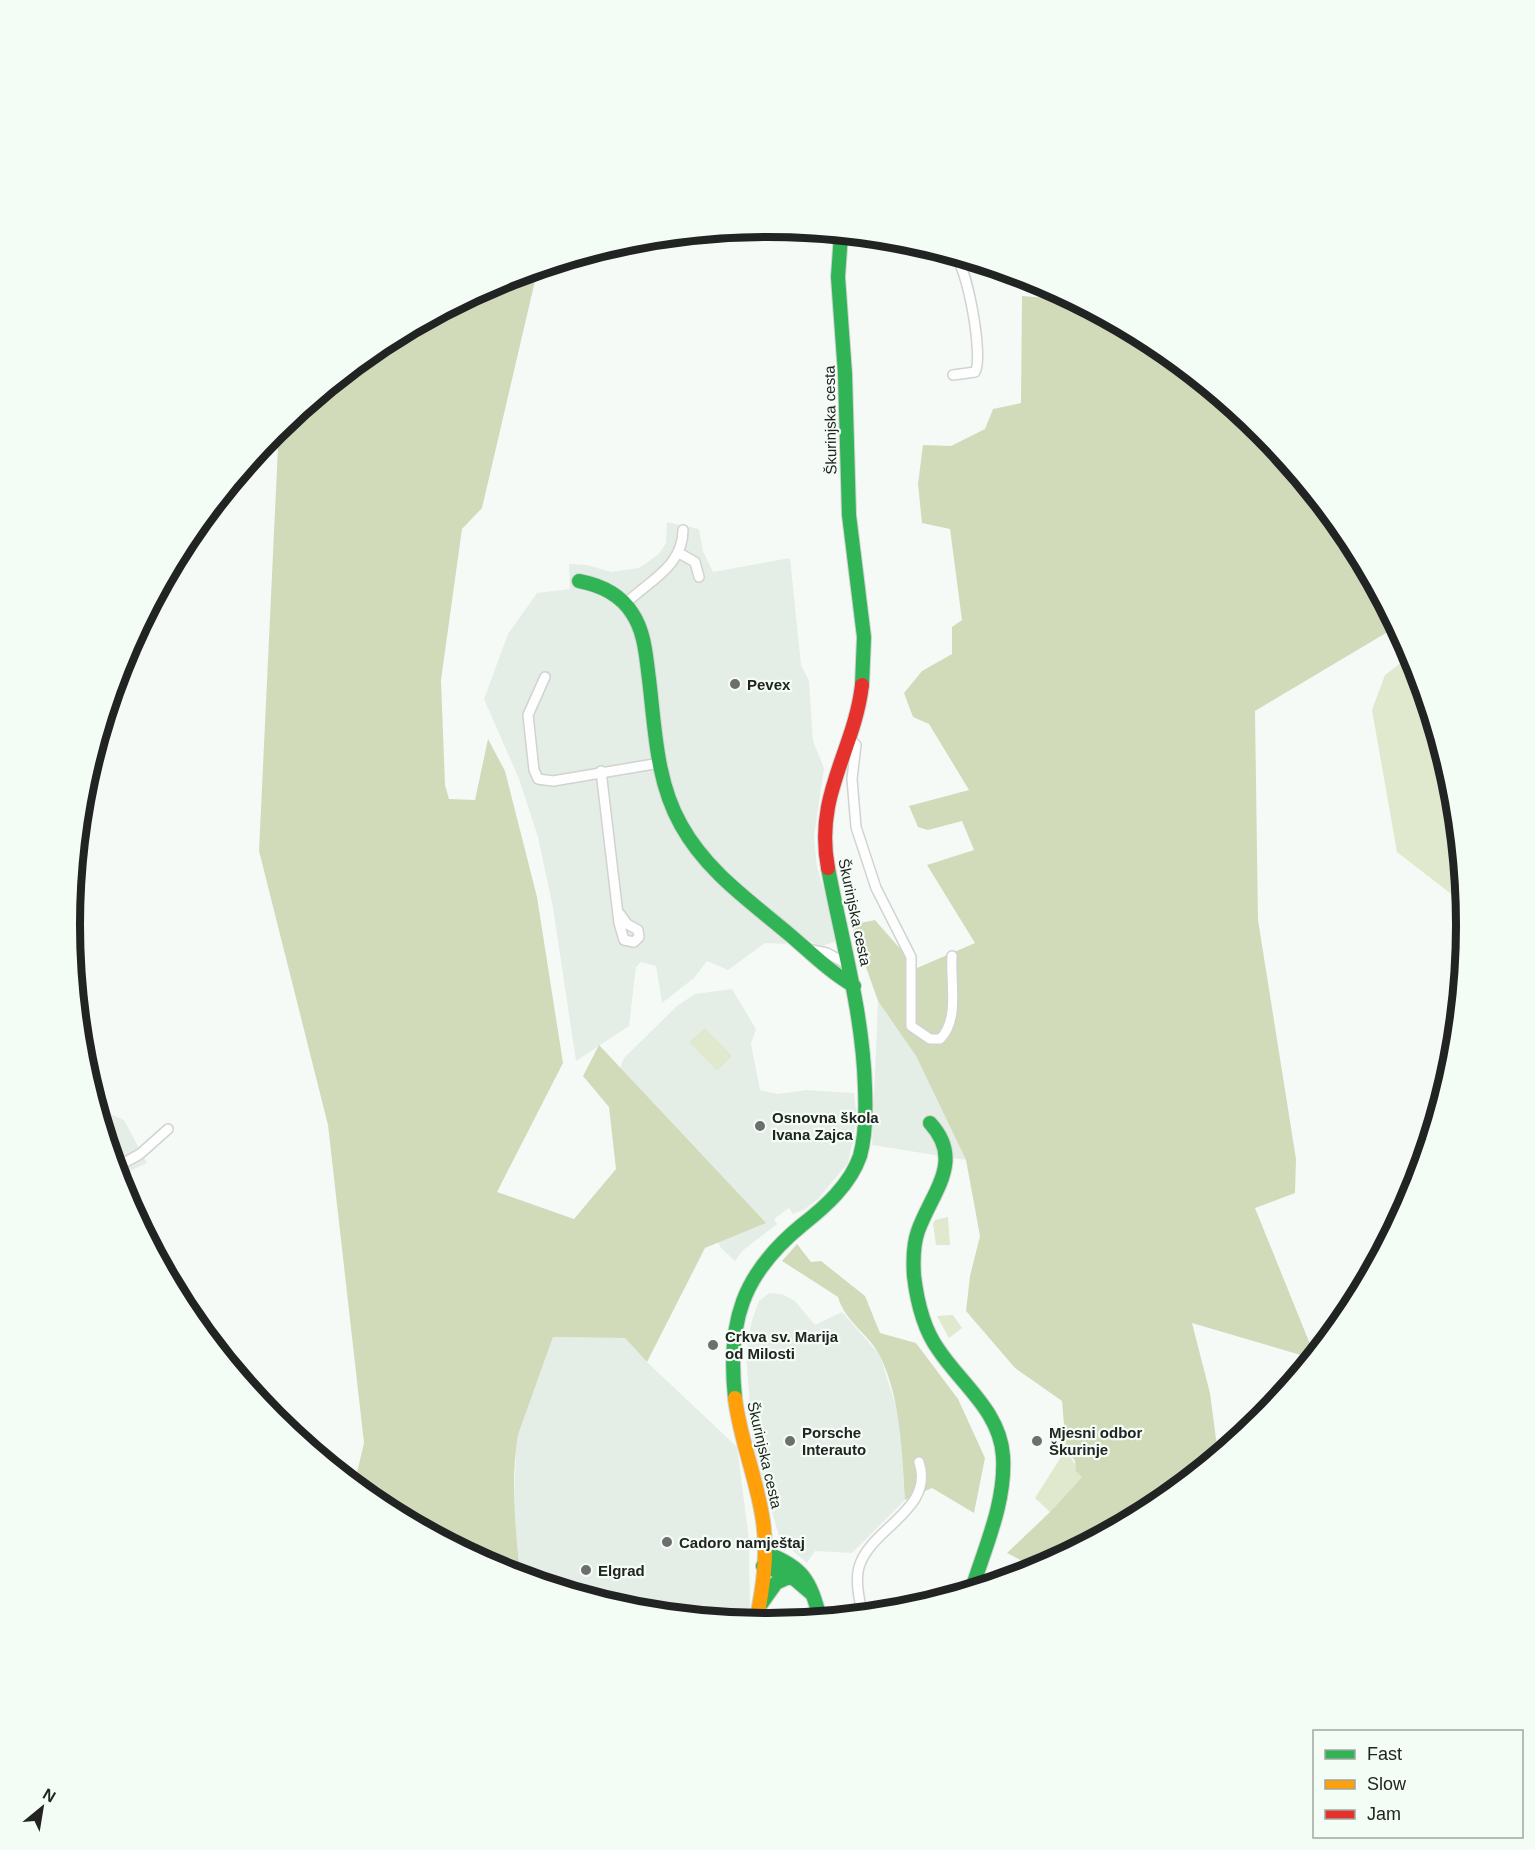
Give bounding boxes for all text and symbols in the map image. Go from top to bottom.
street label: Škurinjska cesta [821,365,839,475]
place label: Pevex [747,676,791,693]
marker: Pevex [728,677,742,691]
street label: Škurinjska cesta [835,857,875,968]
place label: Osnovna škola Ivana Zajca [772,1109,879,1143]
marker: Osnovna škola Ivana Zajca [753,1119,767,1133]
place label: Crkva sv. Marija od Milosti [725,1328,839,1362]
marker: Crkva sv. Marija od Milosti [706,1338,720,1352]
street label: Škurinjska cesta [744,1400,786,1511]
place label: Porsche Interauto [802,1424,866,1458]
place label: Mjesni odbor Škurinje [1049,1424,1142,1458]
marker: Porsche Interauto [783,1434,797,1448]
marker: Mjesni odbor Škurinje [1030,1434,1044,1448]
place label: Cadoro namještaj [679,1534,805,1551]
marker: Cadoro namještaj [660,1535,674,1549]
place label: Elgrad [598,1562,645,1579]
marker: Elgrad [579,1563,593,1577]
legend [1313,1730,1523,1838]
text: Fast [1367,1744,1402,1764]
text: Slow [1367,1774,1407,1794]
north arrow [12,1778,72,1838]
text: N [40,1785,59,1806]
text: Jam [1367,1804,1401,1824]

